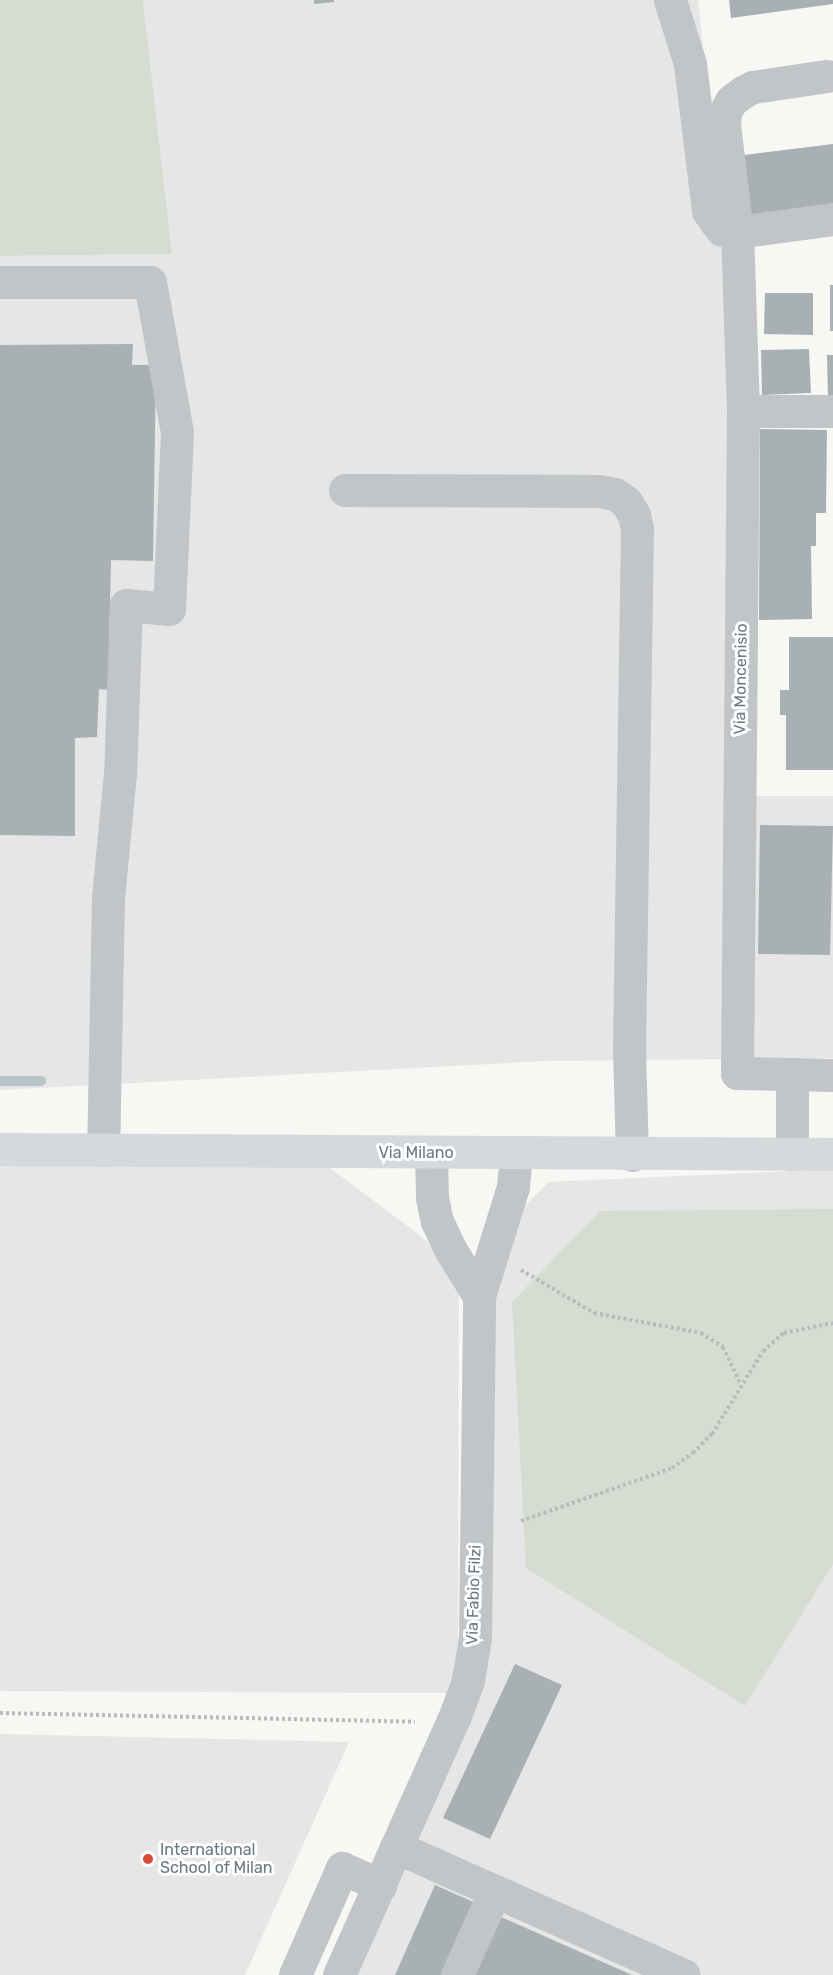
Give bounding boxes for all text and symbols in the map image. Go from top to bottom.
street label: Via Moncenisio [730,623,752,735]
street label: Via Milano [378,1143,454,1163]
street label: Via Fabio Filzi [463,1545,485,1645]
place label: International School of Milan [160,1840,273,1878]
marker: International School of Milan [141,1852,155,1866]

